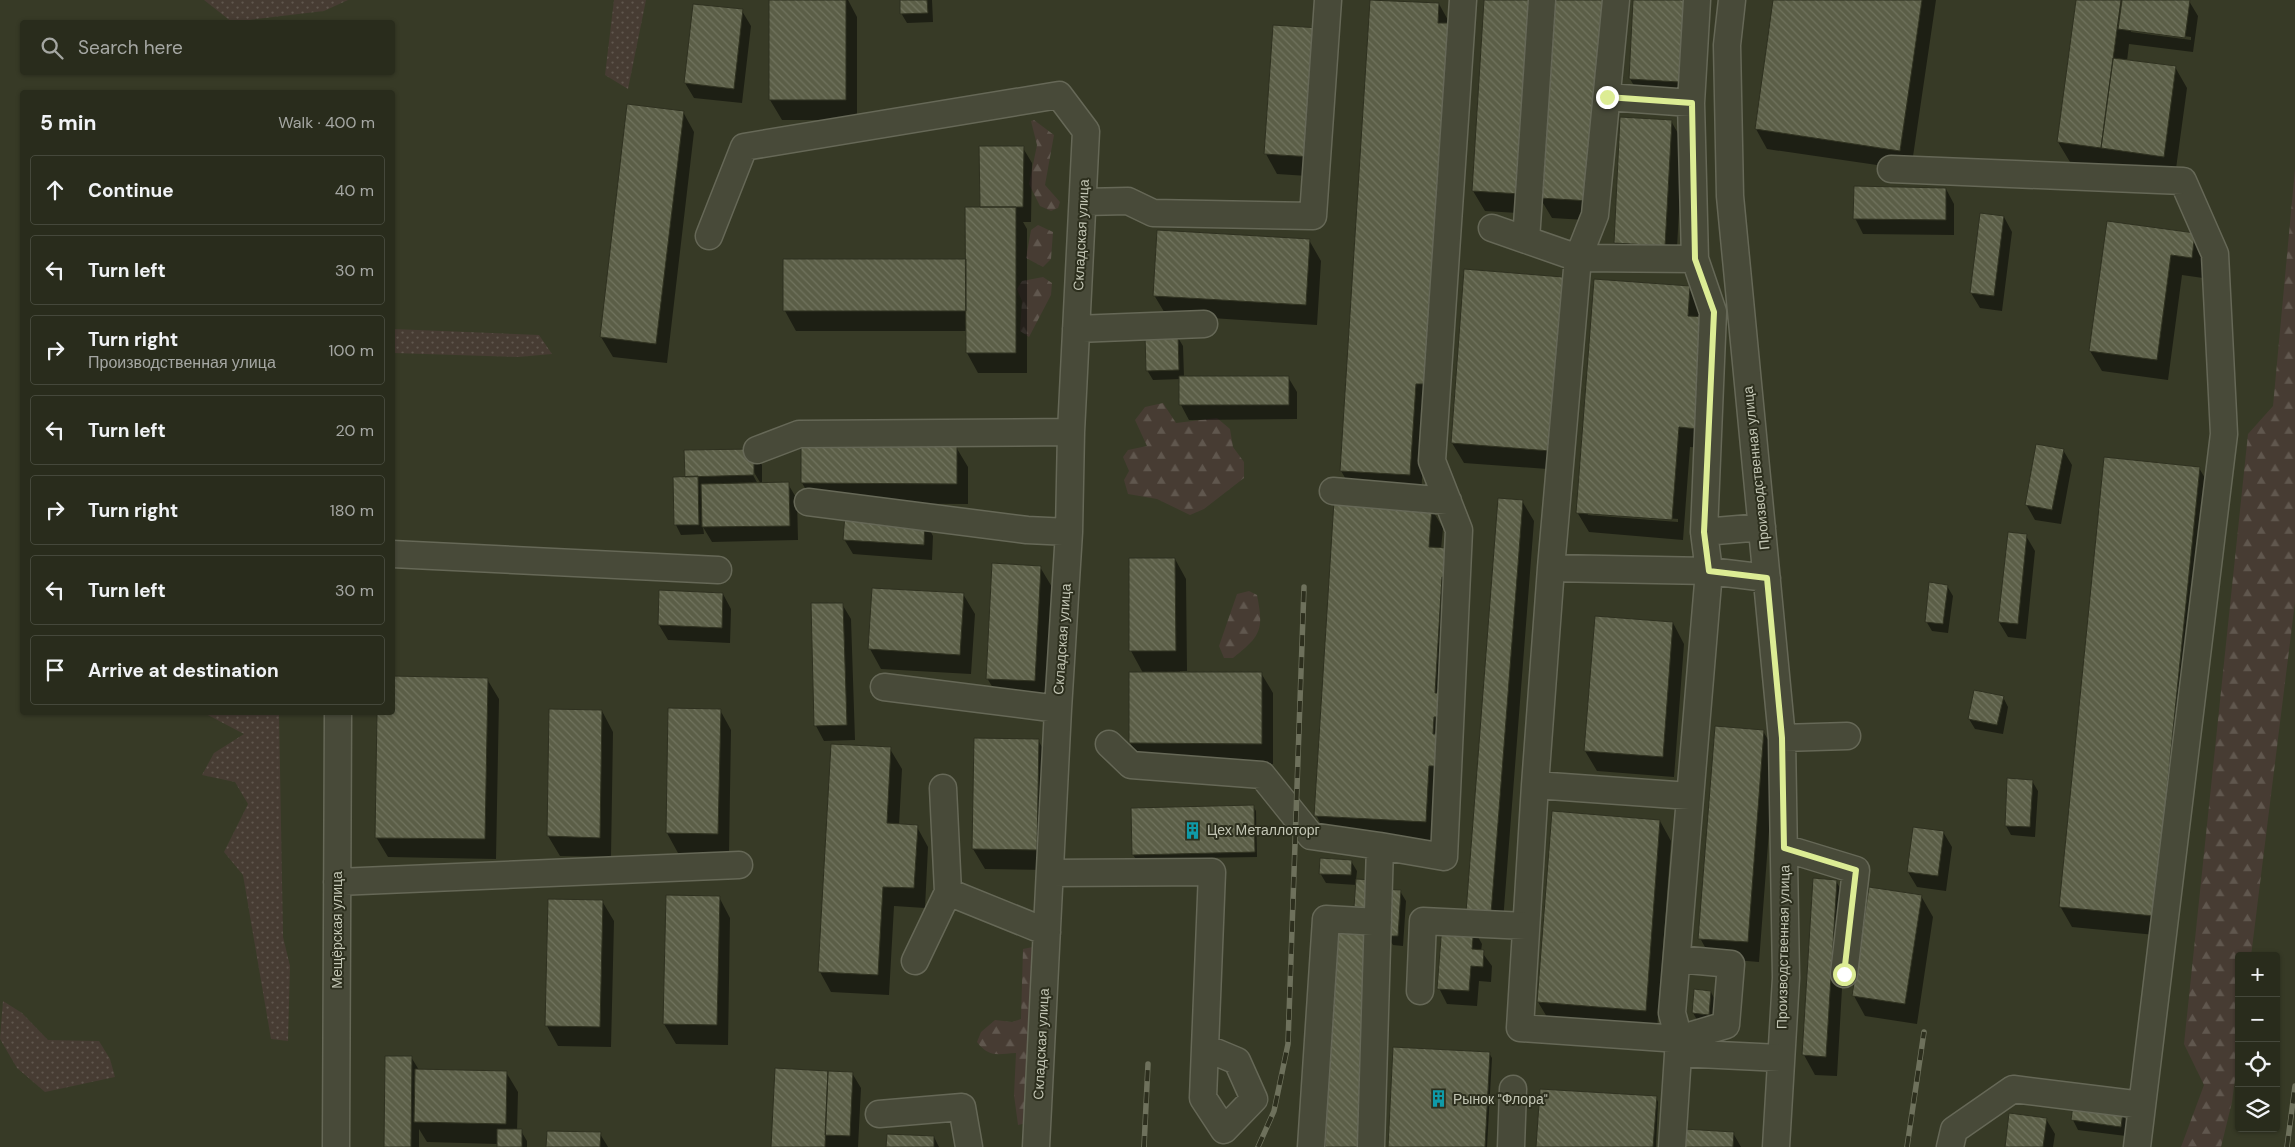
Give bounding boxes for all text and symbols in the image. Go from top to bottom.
search box [20,20,395,75]
icon: search [38,34,66,62]
text: Search here [78,35,183,60]
route end [1596,86,1619,109]
text: 5 min [40,109,96,137]
text: Walk · 400 m [278,112,375,133]
icon: ahead [41,176,69,204]
text: Continue [88,178,174,203]
street label: Складская улица [1069,179,1093,291]
text: 40 m [335,180,374,201]
icon: left [41,256,69,284]
text: Turn left [88,258,166,283]
text: 30 m [335,260,374,281]
text: Turn right [88,327,178,352]
icon: right [41,336,69,364]
text: 100 m [329,340,374,361]
text: Производственная улица [88,352,276,373]
street label: Производственная улица [1738,385,1774,551]
icon: left [41,416,69,444]
text: Turn left [88,418,166,443]
text: 20 m [335,420,374,441]
icon: right [41,496,69,524]
text: Turn right [88,498,178,523]
text: 180 m [330,500,374,521]
icon: left [41,576,69,604]
text: Turn left [88,578,166,603]
text: 30 m [335,580,374,601]
street label: Складская улица [1049,583,1075,695]
icon: arrive [41,656,69,684]
text: Arrive at destination [88,658,279,683]
building icon: Цех Металлоторг [1183,820,1203,840]
place label: Цех Металлоторг [1207,821,1320,839]
street label: Производственная улица [1773,864,1793,1029]
street label: Мещёрская улица [328,871,346,989]
map controls [2235,952,2280,1132]
button: + [2235,952,2280,997]
route start [1833,963,1856,986]
street label: Складская улица [1029,988,1053,1100]
button: − [2235,997,2280,1042]
button: locate [2235,1042,2280,1087]
button: layers [2235,1087,2280,1132]
building icon: Рынок "Флора" [1429,1089,1449,1109]
place label: Рынок "Флора" [1453,1090,1548,1108]

